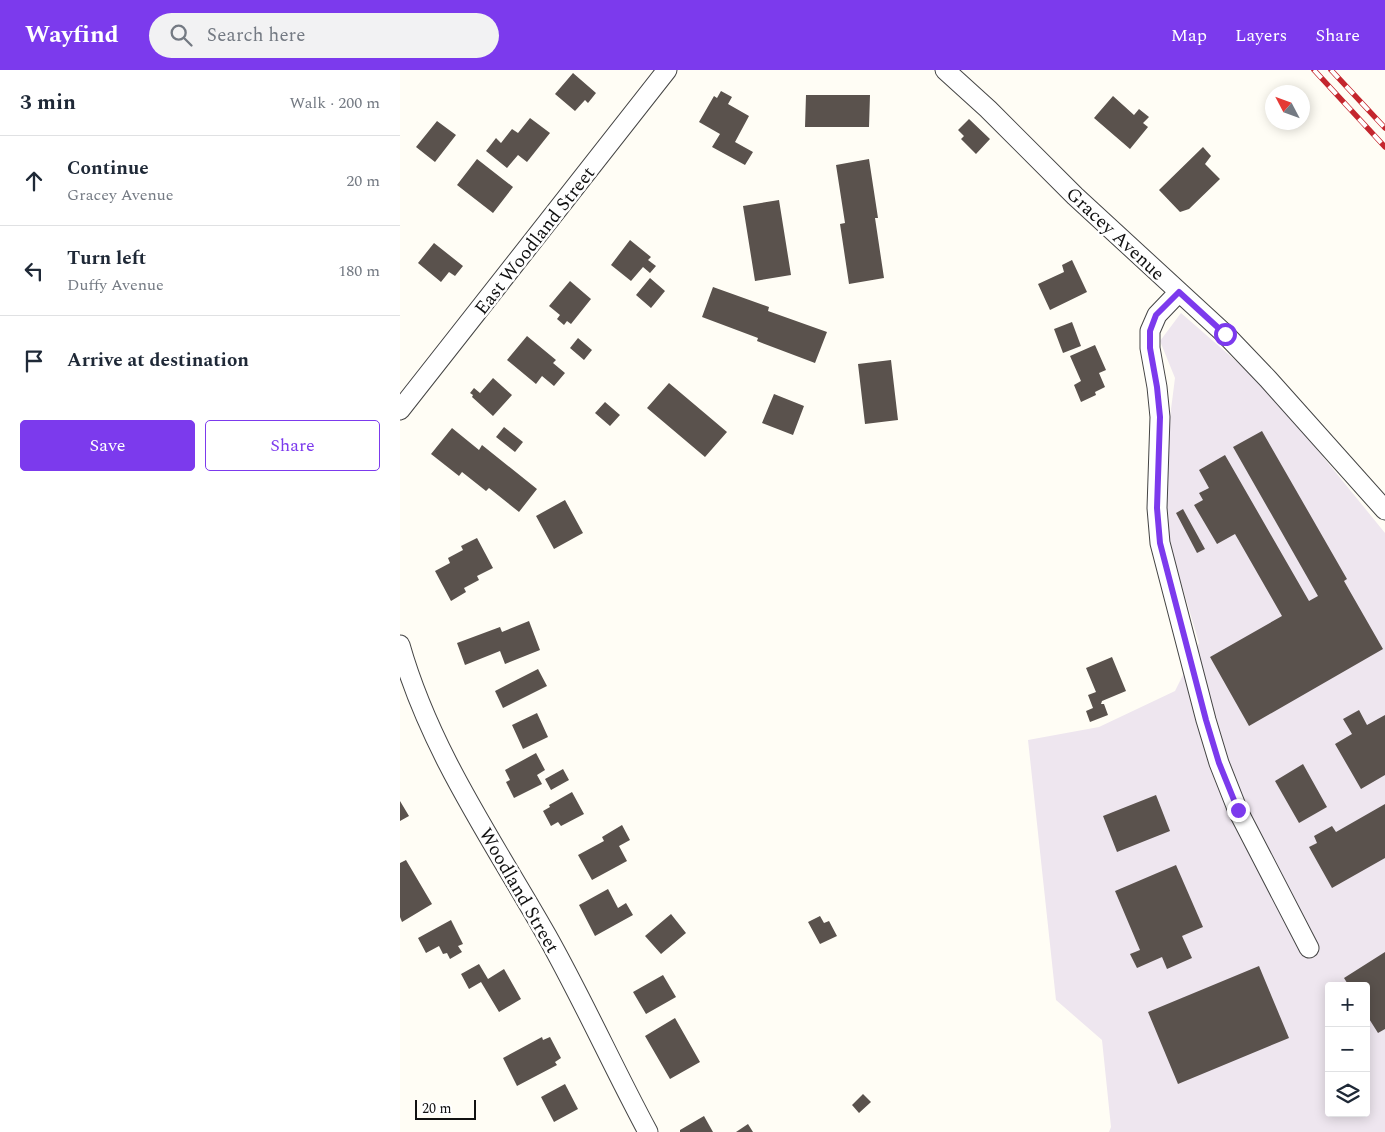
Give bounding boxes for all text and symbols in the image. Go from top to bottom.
search box [149,13,499,58]
text: Wayfind [25,17,119,53]
icon: search [167,21,195,49]
text: Search here [207,21,305,50]
text: Map [1171,22,1207,49]
text: Layers [1235,22,1287,49]
text: Share [1315,22,1360,49]
north arrow [1265,85,1310,130]
text: 3 min [20,87,76,119]
text: Walk · 200 m [289,91,380,115]
text: Continue [67,154,149,183]
street label: East Woodland Street [468,160,603,322]
icon: ahead [20,167,48,195]
text: 20 m [346,169,380,193]
street label: Gracey Avenue [1059,180,1171,288]
text: Gracey Avenue [67,183,174,207]
text: Turn left [67,244,146,273]
icon: left [20,257,48,285]
text: 180 m [338,259,380,283]
text: Duffy Avenue [67,273,164,297]
route start [1214,323,1237,346]
text: Arrive at destination [67,346,249,375]
icon: arrive [20,347,48,375]
button: Save [20,420,195,471]
button: Share [205,420,380,471]
route end [1227,799,1250,822]
street label: Woodland Street [471,823,567,959]
map controls [1325,982,1370,1117]
button: + [1325,982,1370,1027]
button: − [1325,1027,1370,1072]
button: layers [1325,1072,1370,1117]
scale bar [415,1097,476,1120]
text: 20 m [422,1098,452,1119]

